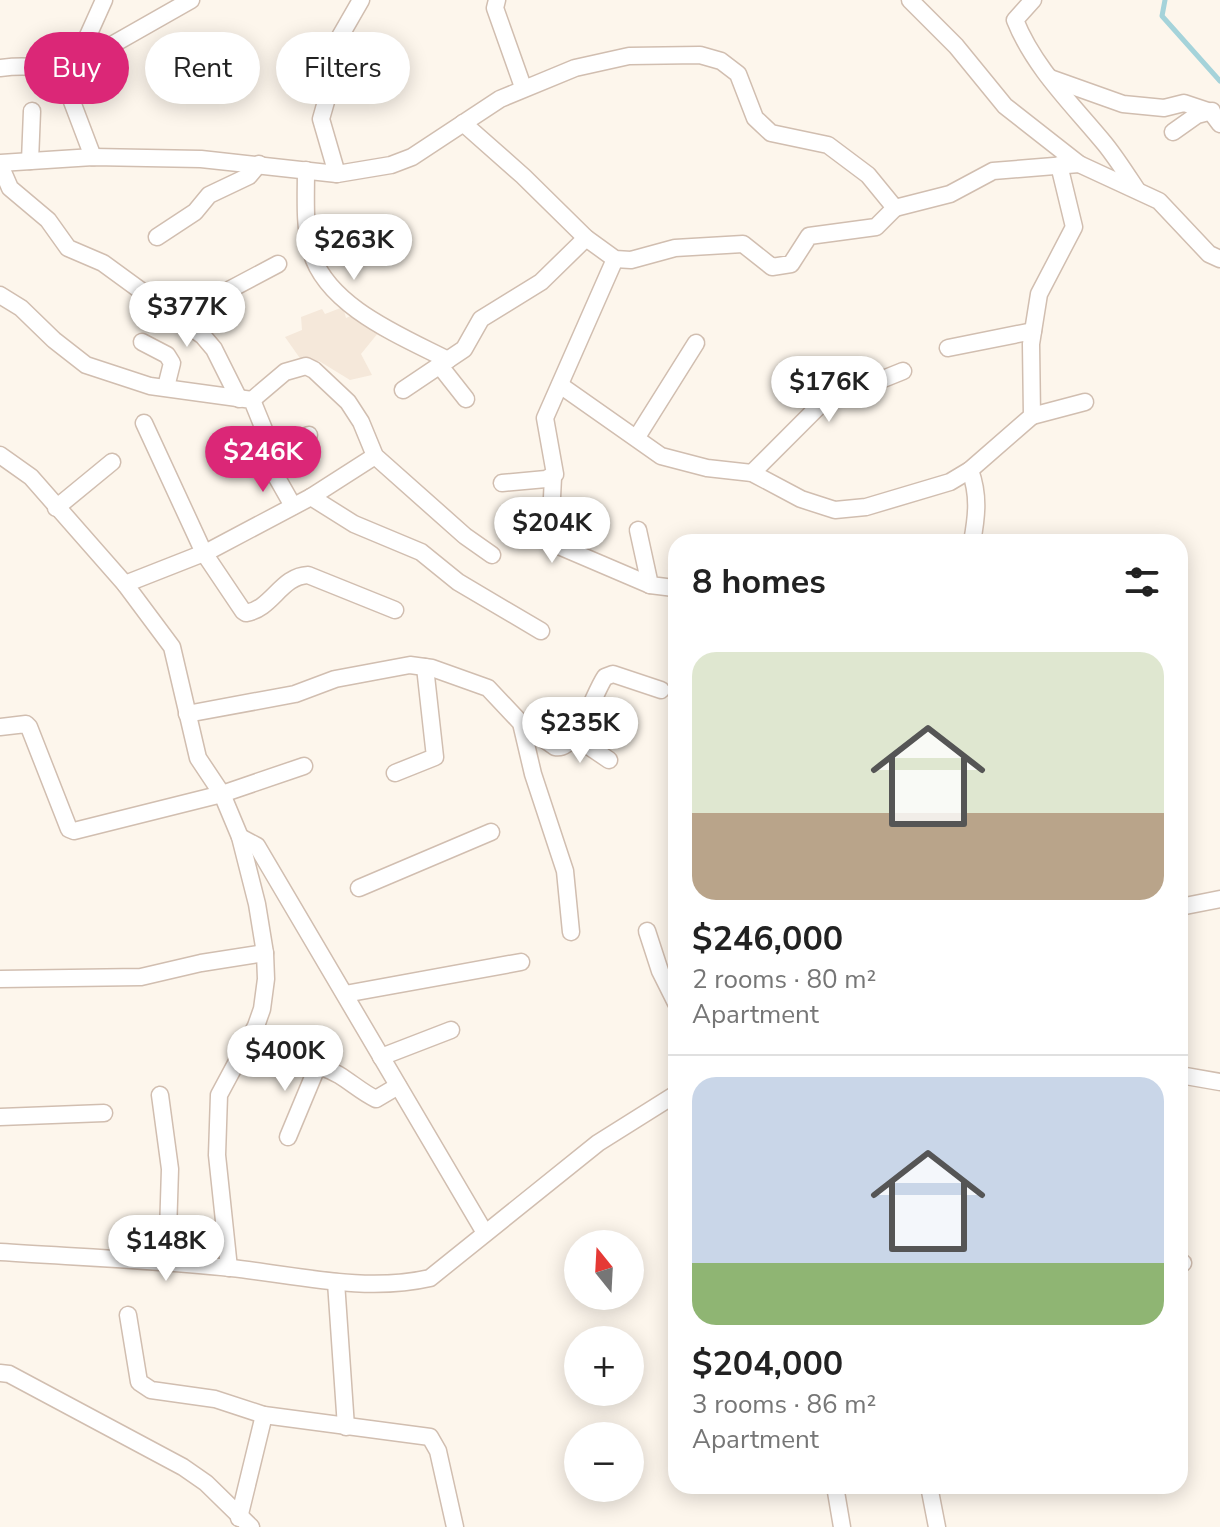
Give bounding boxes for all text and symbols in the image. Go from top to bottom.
chip: Buy [24,32,129,104]
chip: Rent [145,32,260,104]
chip: Filters [276,32,410,104]
pin: $263K [298,214,410,282]
text: $263K [314,222,394,257]
pin: $377K [131,281,243,349]
text: $377K [147,289,227,324]
pin: $176K [773,356,885,424]
text: $176K [789,364,869,399]
pin: $246K [207,426,319,494]
text: $246K [223,434,303,469]
pin: $204K [496,497,608,565]
text: $204K [512,505,592,540]
text: 8 homes [692,559,826,605]
icon: filters [1120,560,1164,604]
pin: $235K [524,697,636,765]
icon: home [856,704,1000,848]
text: $235K [540,705,620,740]
text: $246,000 [692,916,843,962]
text: 2 rooms · 80 m² [692,962,876,997]
text: Apartment [692,997,819,1032]
pin: $400K [229,1025,341,1093]
text: $400K [245,1033,325,1068]
icon: home [856,1129,1000,1273]
pin: $148K [110,1215,222,1283]
text: $148K [126,1223,206,1258]
north arrow [564,1230,644,1310]
map controls [564,1230,644,1502]
button: + [564,1326,644,1406]
text: $204,000 [692,1341,843,1387]
text: 3 rooms · 86 m² [692,1387,876,1422]
button: − [564,1422,644,1502]
text: Apartment [692,1422,819,1457]

